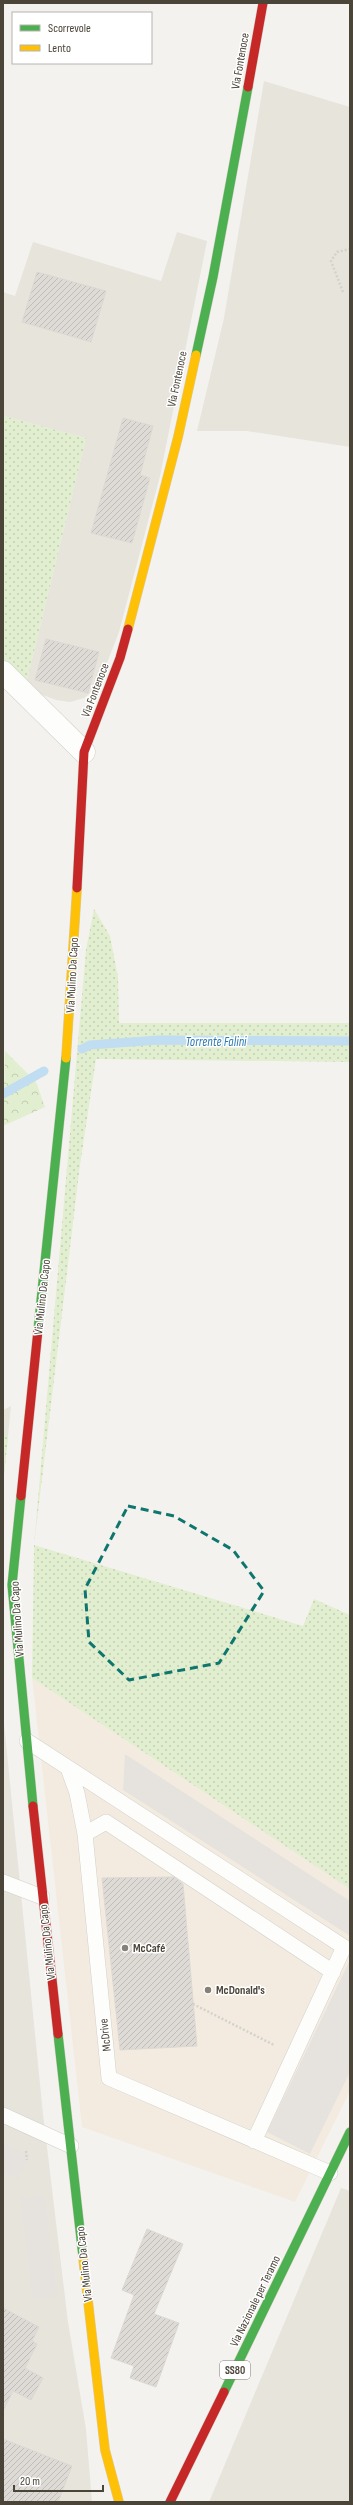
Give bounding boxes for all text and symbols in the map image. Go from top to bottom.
legend [12,12,152,64]
text: Scorrevole [48,21,91,36]
street label: Via Fontenoce [228,32,253,90]
text: Lento [48,41,71,56]
street label: Via Fontenoce [164,350,191,408]
street label: Via Fontenoce [78,661,113,719]
street label: Via Mulino Da Capo [63,937,82,1013]
water label: Torrente Falini [186,1034,247,1050]
street label: Via Mulino Da Capo [31,1259,54,1335]
street label: Via Mulino Da Capo [7,1581,28,1657]
street label: Via Mulino Da Capo [36,1904,59,1980]
place label: McCafé [133,1941,165,1956]
marker: McCafé [120,1943,130,1953]
place label: McDonald's [216,1983,265,1998]
marker: McDonald's [203,1985,213,1995]
street label: McDrive [96,2018,115,2052]
street label: Via Mulino Da Capo [73,2226,96,2302]
street label: Via Nazionale per Teramo [227,2253,284,2349]
road number: SS80 [220,2361,250,2379]
scale bar [14,2467,103,2493]
text: 20 m [20,2474,40,2489]

